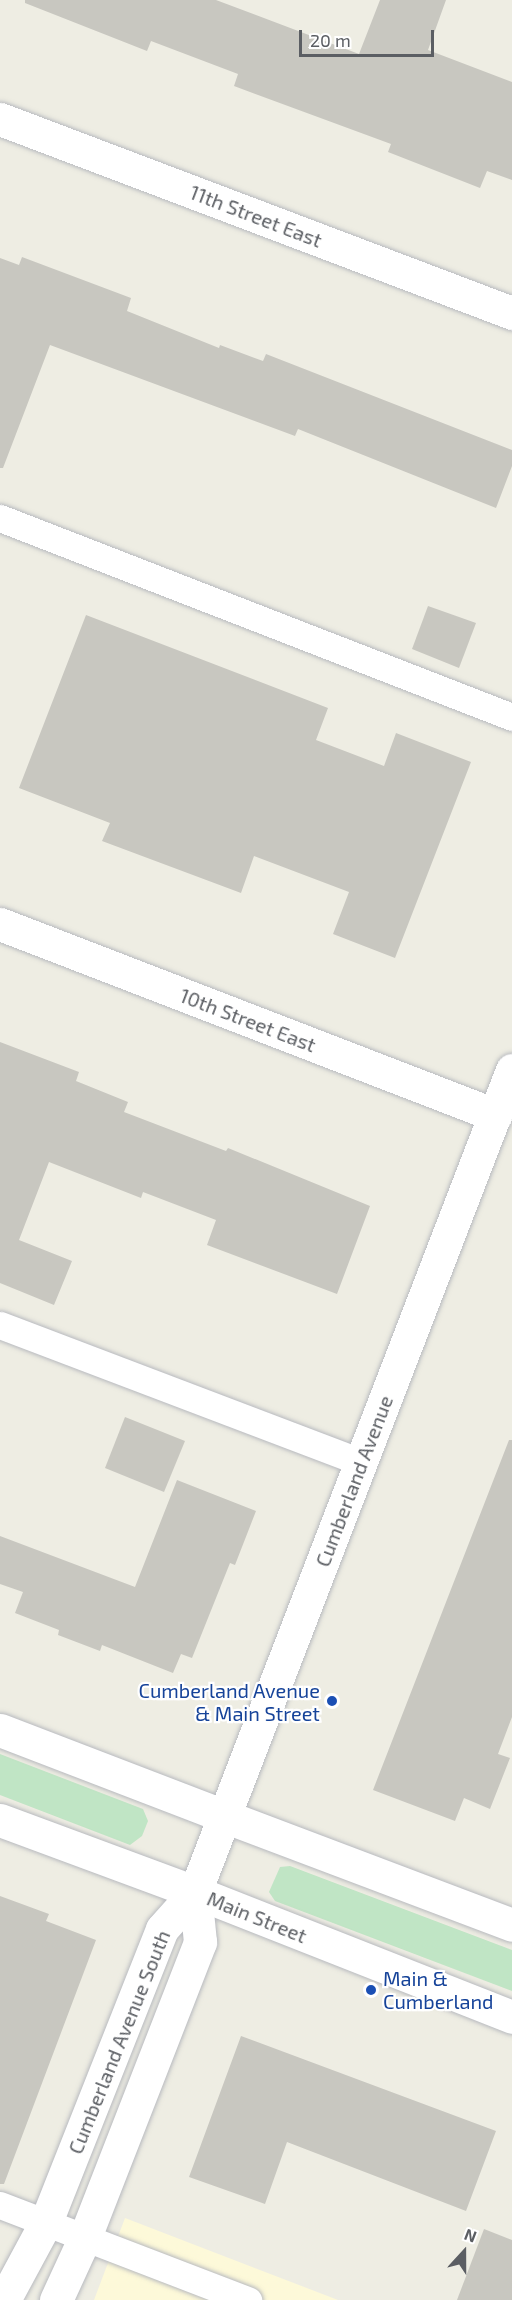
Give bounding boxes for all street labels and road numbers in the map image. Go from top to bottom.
street label: 11th Street East [187,180,325,252]
street label: 10th Street East [177,983,319,1057]
street label: Cumberland Avenue [310,1392,398,1570]
street label: Main Street [204,1886,310,1948]
street label: Cumberland Avenue South [63,1926,175,2158]

